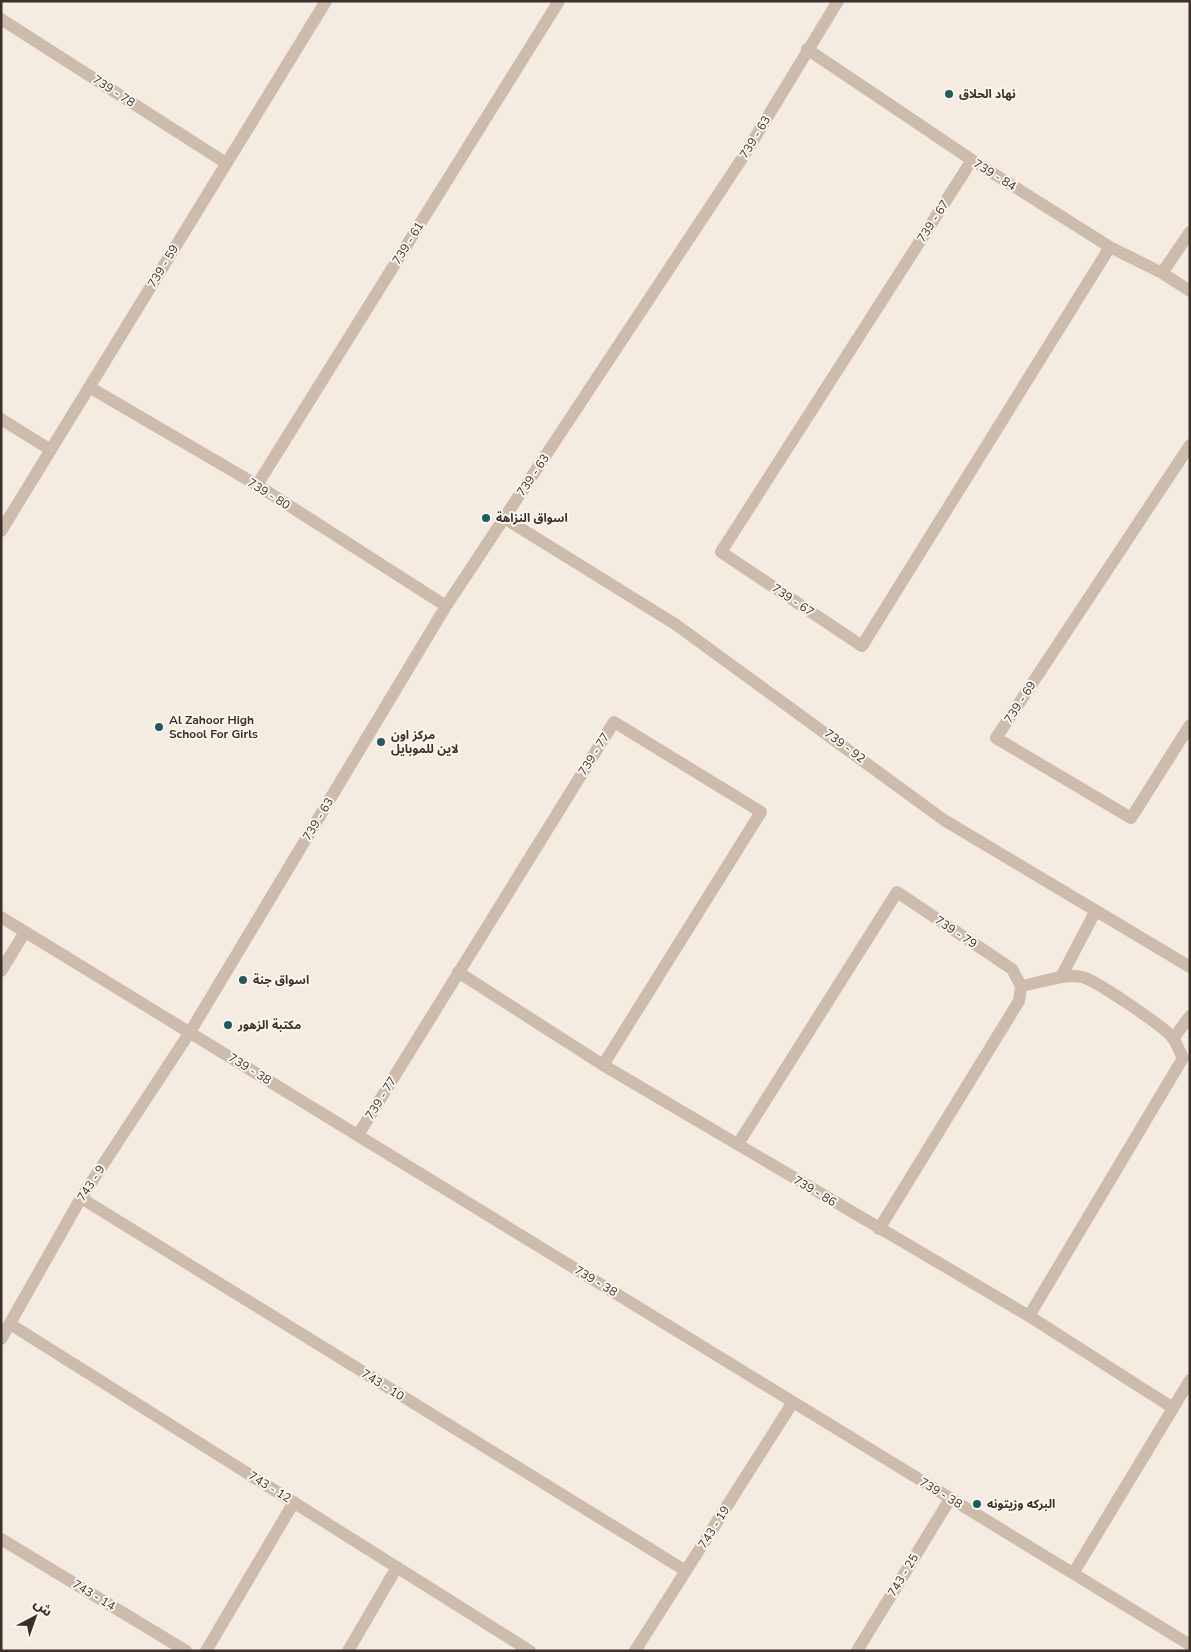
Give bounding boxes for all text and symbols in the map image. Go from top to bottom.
street label: 739 - 78 [90,71,138,111]
place label: نهاد الحلاق [959,86,1016,102]
marker: نهاد الحلاق [943,88,955,100]
street label: 739 - 63 [736,113,774,161]
street label: 739 - 84 [971,156,1019,194]
street label: 739 - 67 [913,197,953,245]
street label: 739 - 61 [389,219,427,267]
street label: 739 - 59 [144,242,182,290]
street label: 739 - 63 [513,451,553,499]
street label: 739 - 80 [245,475,293,513]
place label: اسواق النزاهة [496,510,568,526]
marker: اسواق النزاهة [480,512,492,524]
street label: 739 - 67 [769,580,817,620]
street label: 739 - 69 [1000,678,1040,726]
place label: Al Zahoor High School For Girls [169,712,258,742]
marker: Al Zahoor High School For Girls [153,721,165,733]
street label: 739 - 92 [821,725,869,767]
place label: مركز اون لاين للموبايل [391,727,459,757]
street label: 739 - 77 [575,730,613,778]
marker: مركز اون لاين للموبايل [375,736,387,748]
street label: 739 - 63 [299,795,337,843]
street label: 739 - 79 [932,912,980,952]
place label: اسواق جنة [253,972,309,988]
marker: اسواق جنة [237,974,249,986]
place label: مكتبة الزهور [237,1017,301,1033]
marker: مكتبة الزهور [222,1019,234,1031]
street label: 739 - 38 [226,1050,274,1088]
street label: 739 - 77 [362,1074,400,1122]
street label: 743 - 9 [73,1162,109,1204]
street label: 739 - 86 [791,1172,839,1210]
street label: 739 - 38 [572,1262,620,1300]
street label: 743 - 10 [359,1366,407,1404]
street label: 743 - 12 [246,1468,294,1506]
street label: 739 - 38 [917,1474,965,1512]
place label: البركه وزيتونه [987,1496,1055,1512]
marker: البركه وزيتونه [971,1498,983,1510]
street label: 743 - 19 [695,1503,733,1551]
street label: 743 - 25 [884,1551,922,1599]
street label: 743 - 14 [70,1576,118,1614]
north arrow [10,1592,60,1642]
text: ش [30,1594,57,1621]

